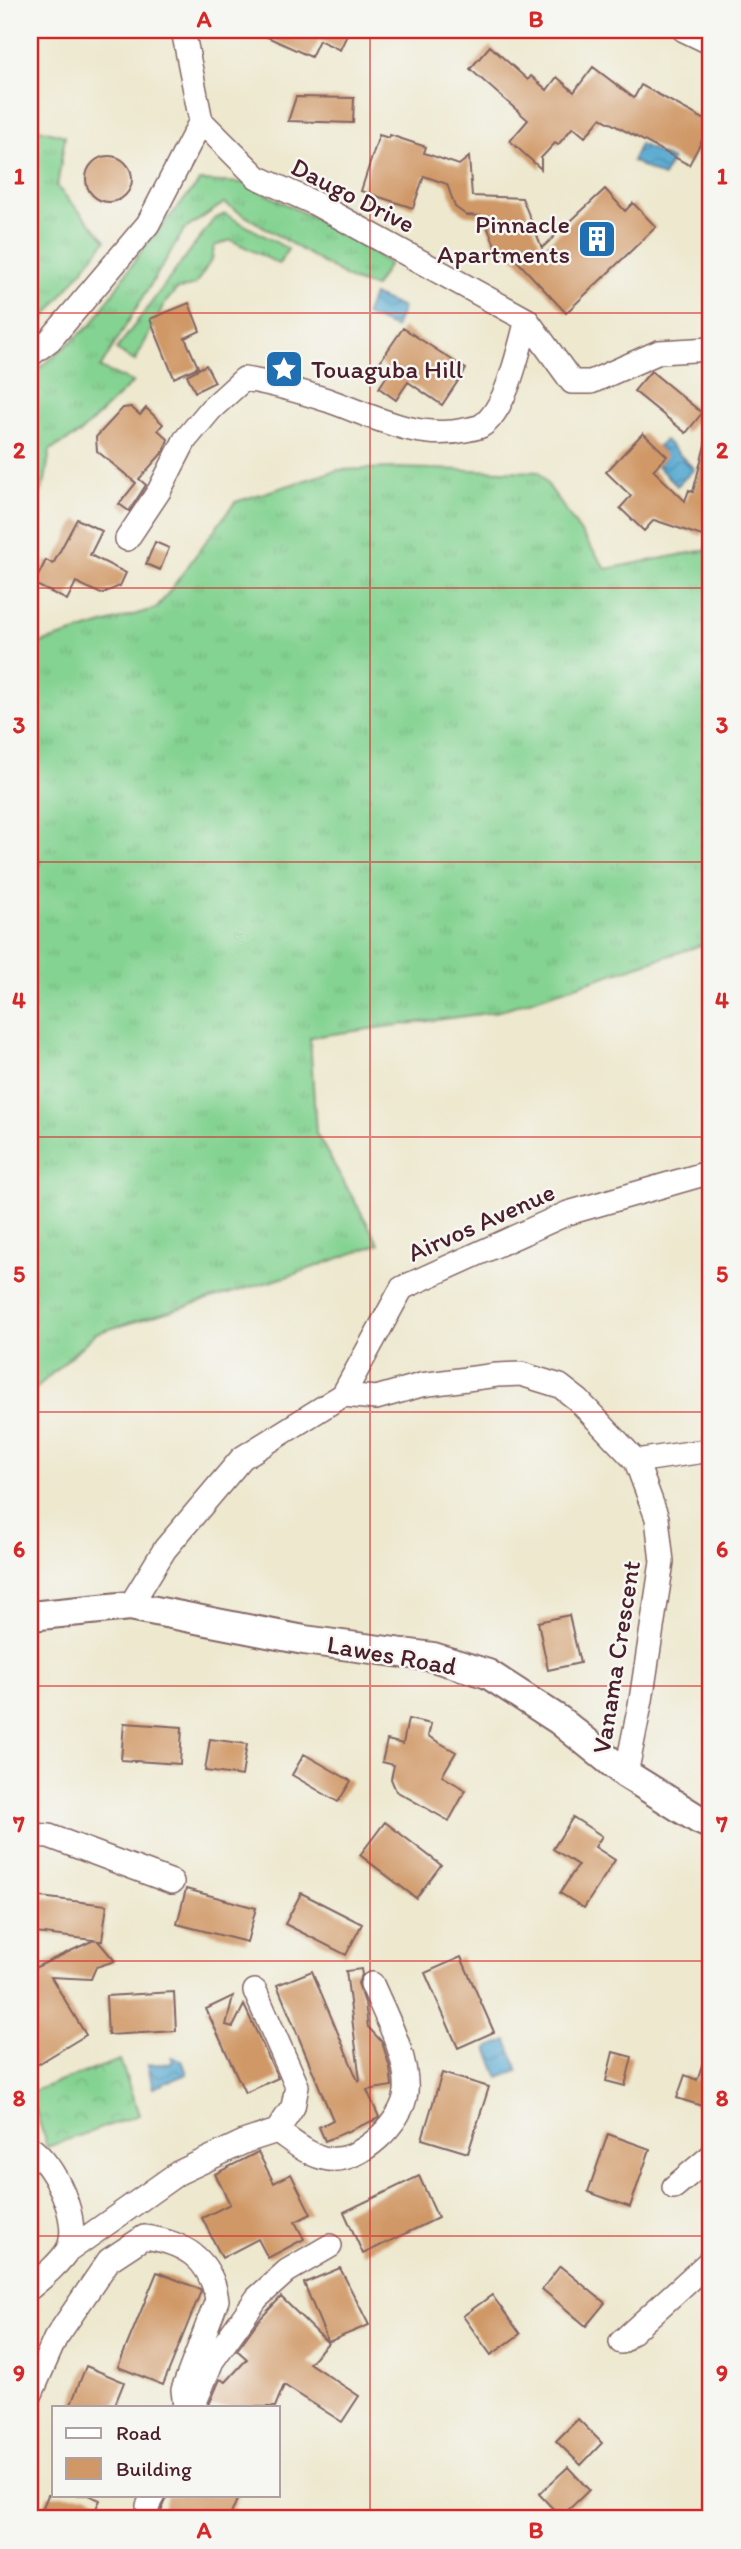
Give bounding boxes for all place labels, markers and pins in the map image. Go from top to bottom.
place label: Pinnacle Apartments [437,208,570,270]
building icon: Pinnacle Apartments [576,218,618,260]
place icon: Touaguba Hill [263,348,305,390]
place label: Touaguba Hill [311,353,463,385]

